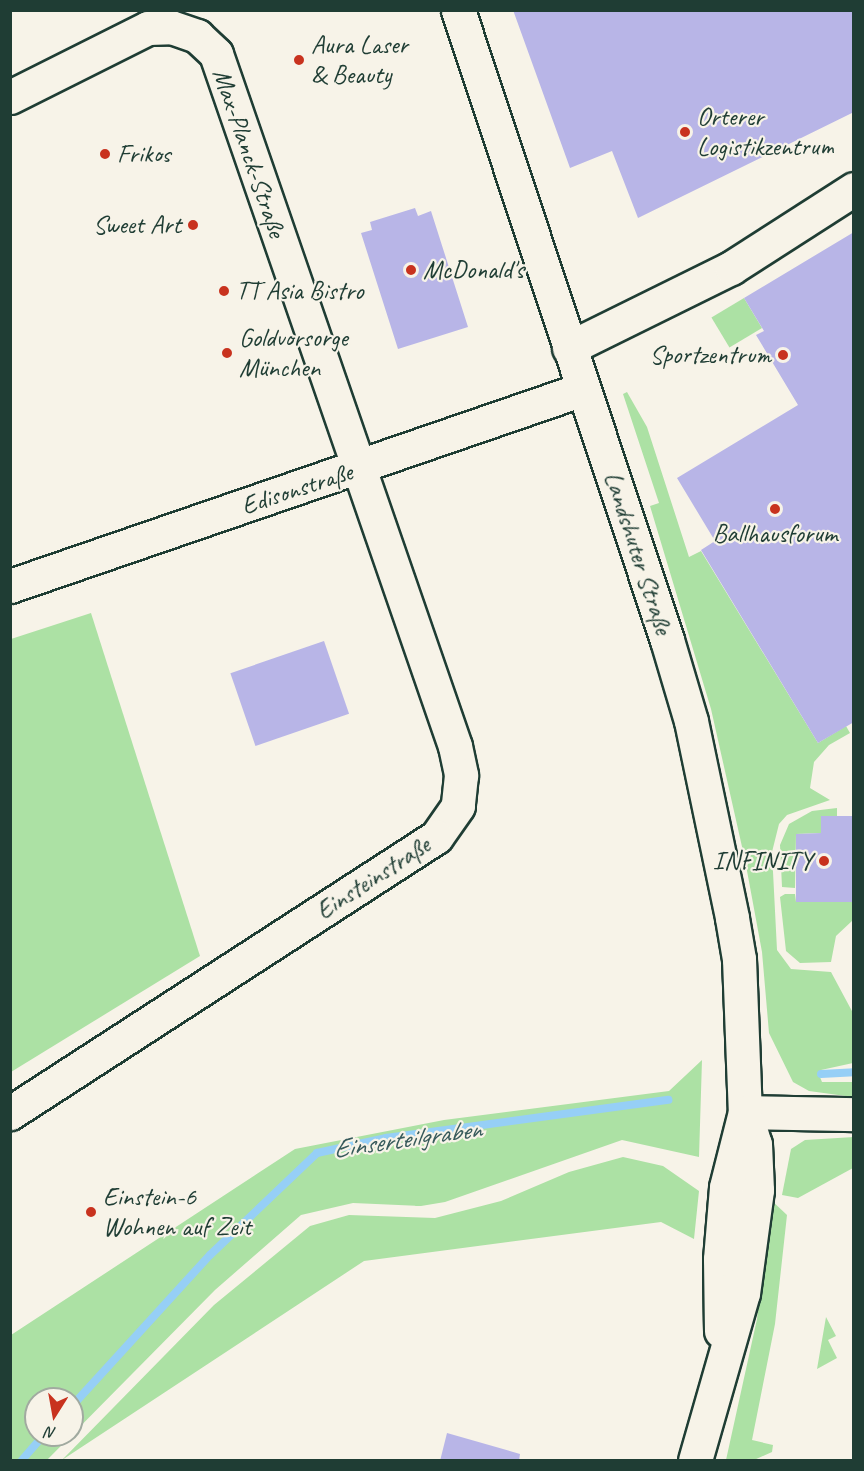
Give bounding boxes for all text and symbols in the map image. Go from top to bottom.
place label: Aura Laser & Beauty [311,29,409,90]
marker: Aura Laser & Beauty [292,53,306,67]
street label: Max-Planck-Straße [206,65,292,241]
place label: Orterer Logistikzentrum [697,101,834,162]
marker: Orterer Logistikzentrum [678,125,692,139]
place label: Frikos [117,138,170,170]
marker: Frikos [98,147,112,161]
place label: Sweet Art [93,209,181,241]
marker: Sweet Art [186,218,200,232]
place label: McDonald's [423,254,524,286]
marker: McDonald's [404,263,418,277]
place label: TT Asia Bistro [236,275,364,307]
marker: TT Asia Bistro [217,284,231,298]
place label: Goldvorsorge München [239,322,348,384]
place label: Sportzentrum [650,339,771,371]
marker: Goldvorsorge München [220,346,234,360]
marker: Sportzentrum [776,348,790,362]
street label: Edisonstraße [238,456,356,522]
street label: Landshuter Straße [597,468,679,638]
marker: Ballhausforum [768,502,782,516]
place label: Ballhausforum [713,518,837,550]
street label: Einsteinstraße [310,830,436,926]
place label: INFINITY [713,845,812,877]
marker: INFINITY [817,854,831,868]
water label: Einserteilgraben [331,1113,483,1165]
place label: Einstein-6 Wohnen auf Zeit [103,1181,250,1242]
marker: Einstein-6 Wohnen auf Zeit [84,1205,98,1219]
north arrow [24,1387,84,1447]
text: N [44,1422,58,1443]

